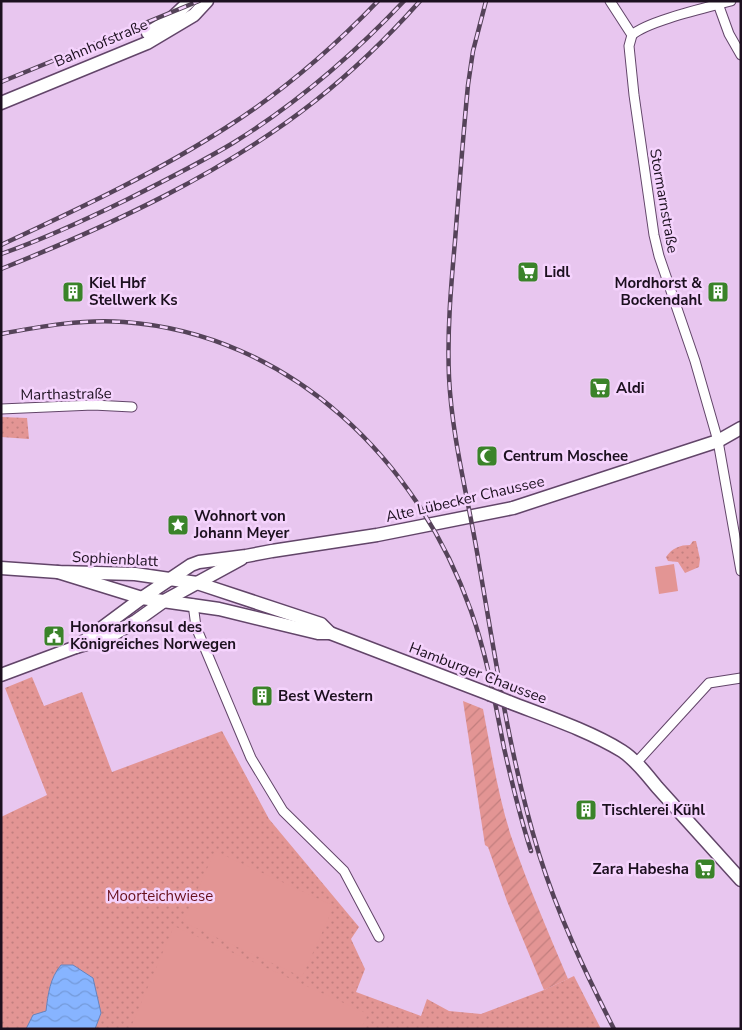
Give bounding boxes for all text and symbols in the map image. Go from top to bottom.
street label: Bahnhofstraße [51,14,151,72]
street label: Stormarnstraße [645,147,683,255]
supermarket icon: Lidl [516,260,540,284]
place label: Lidl [544,262,570,282]
place label: Kiel Hbf Stellwerk Ks [89,273,177,310]
place label: Mordhorst & Bockendahl [614,273,703,310]
building icon: Kiel Hbf Stellwerk Ks [61,280,85,304]
building icon: Mordhorst & Bockendahl [706,280,730,304]
supermarket icon: Aldi [588,376,612,400]
place label: Aldi [616,378,645,398]
street label: Marthastraße [20,383,112,405]
mosque icon: Centrum Moschee [475,444,499,468]
place label: Centrum Moschee [503,446,628,466]
street label: Alte Lübecker Chaussee [384,471,546,527]
place label: Wohnort von Johann Meyer [193,506,289,543]
place icon: Wohnort von Johann Meyer [166,513,190,537]
street label: Sophienblatt [71,547,159,571]
place label: Honorarkonsul des Königreiches Norwegen [70,617,236,654]
public building icon: Honorarkonsul des Königreiches Norwegen [42,624,66,648]
street label: Hamburger Chaussee [406,638,550,709]
building icon: Best Western [250,684,274,708]
place label: Best Western [278,686,373,706]
building icon: Tischlerei Kühl [574,798,598,822]
place label: Tischlerei Kühl [602,800,705,820]
supermarket icon: Zara Habesha [693,857,717,881]
place label: Zara Habesha [593,859,689,879]
park label: Moorteichwiese [107,886,213,906]

